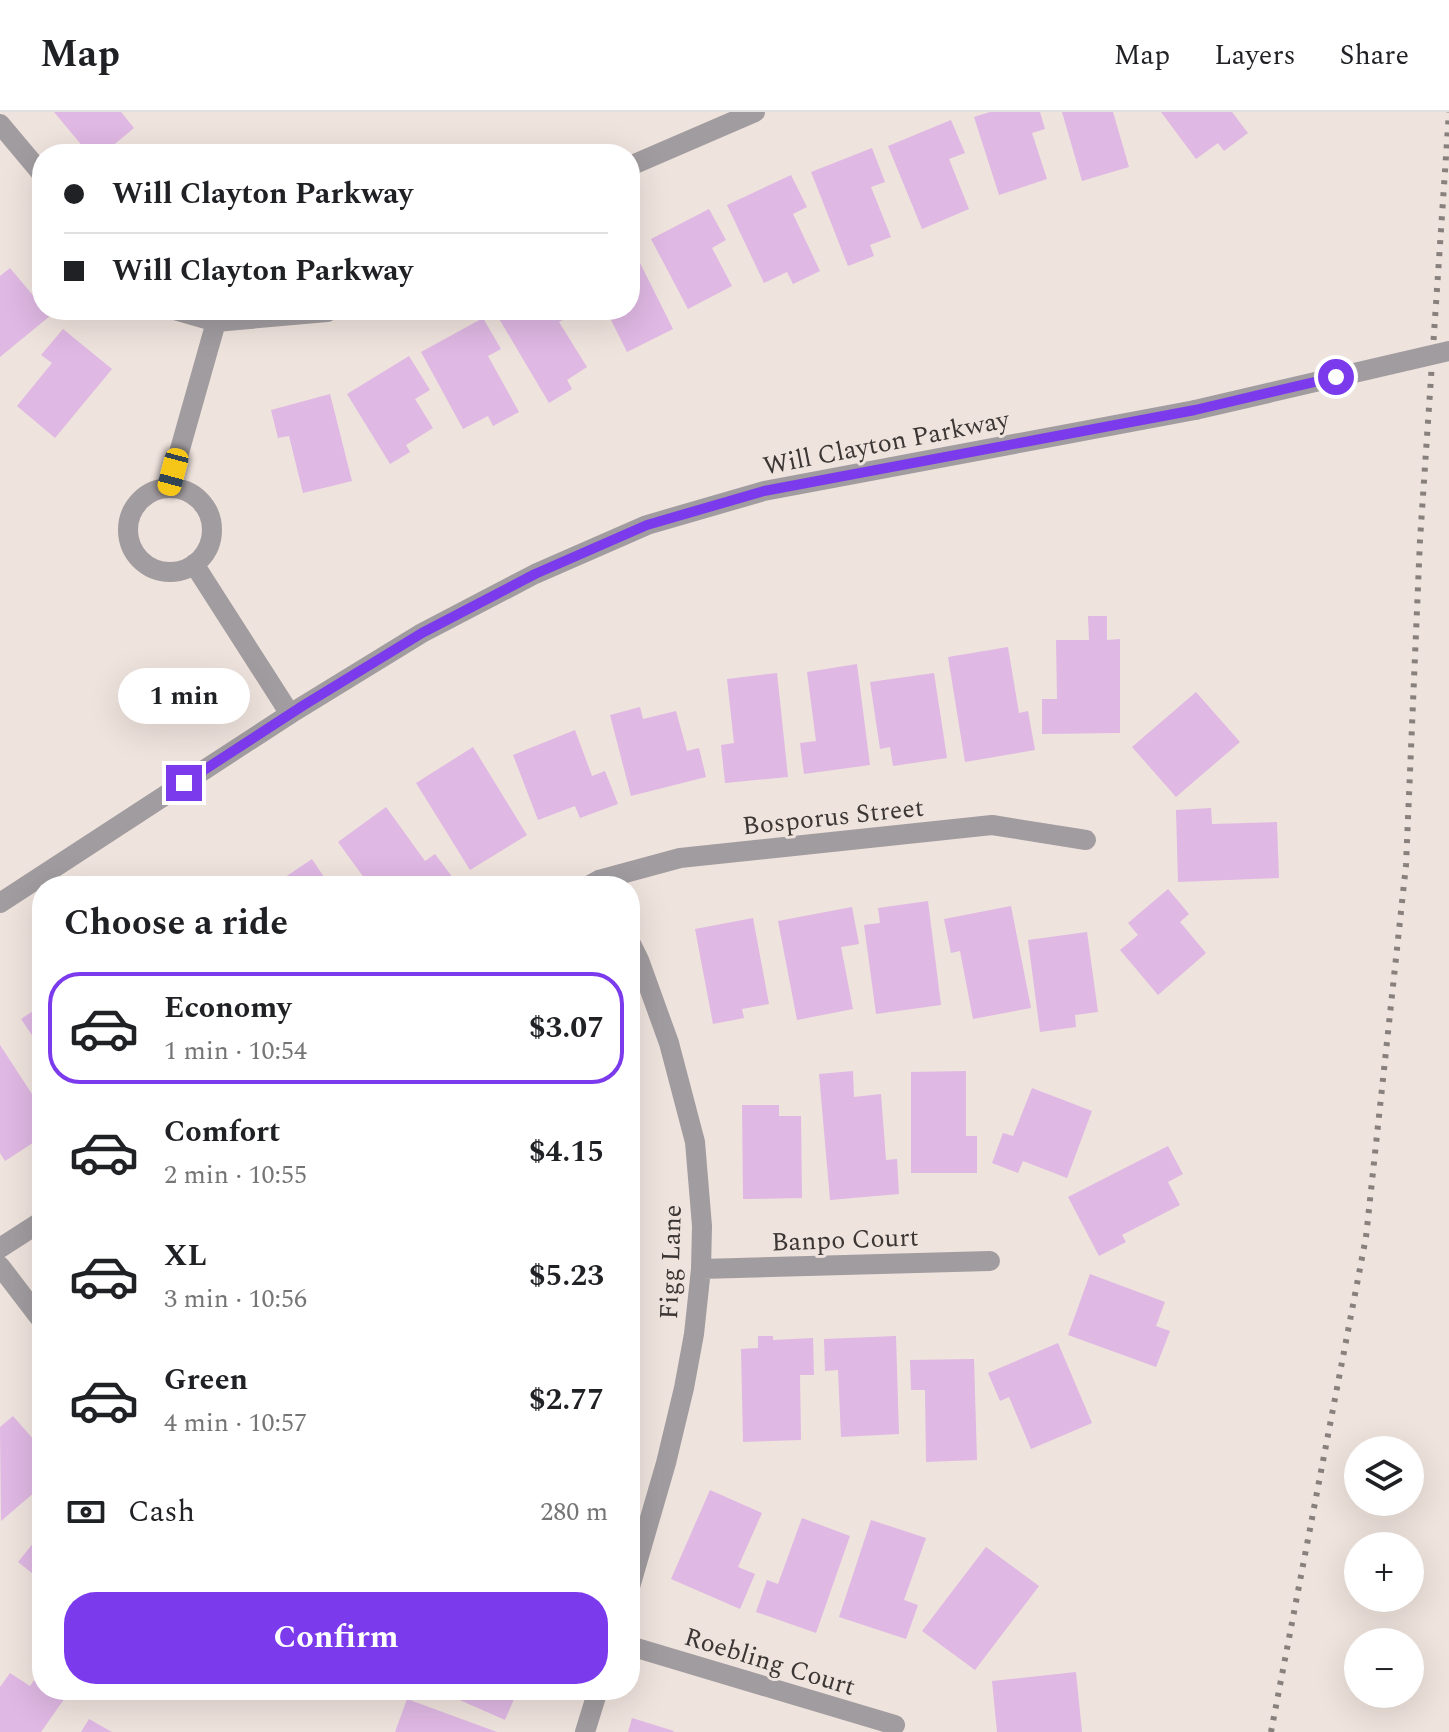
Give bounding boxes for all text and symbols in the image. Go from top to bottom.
text: Map [40,26,120,84]
text: Map [1114,34,1170,77]
text: Layers [1214,34,1296,77]
text: Share [1340,34,1409,77]
text: Will Clayton Parkway [112,171,413,217]
text: Will Clayton Parkway [112,248,413,294]
route start [1318,359,1354,395]
street label: Will Clayton Parkway [760,399,1014,486]
car [155,446,191,498]
callout: 1 min [118,667,250,723]
text: 1 min [149,676,219,716]
route end [166,765,202,801]
street label: Bosporus Street [740,788,926,846]
text: Choose a ride [64,896,288,951]
text: Economy [164,985,291,1031]
icon: car [68,992,140,1064]
text: $3.07 [529,1005,604,1051]
text: 1 min · 10:54 [164,1031,307,1071]
text: Comfort [164,1109,280,1155]
icon: car [68,1116,140,1188]
text: $4.15 [529,1129,604,1175]
text: 2 min · 10:55 [164,1155,307,1195]
street label: Figg Lane [649,1204,693,1320]
street label: Banpo Court [771,1217,919,1263]
text: XL [164,1233,207,1279]
icon: car [68,1240,140,1312]
text: $5.23 [529,1253,604,1299]
text: 3 min · 10:56 [164,1279,307,1319]
text: Green [164,1357,248,1403]
icon: car [68,1364,140,1436]
text: $2.77 [529,1377,604,1423]
text: 4 min · 10:57 [164,1403,307,1443]
map controls [1344,1436,1424,1708]
button: layers [1344,1436,1424,1516]
text: Cash [128,1489,195,1535]
icon: cash [64,1490,108,1534]
text: 280 m [540,1492,608,1532]
button: + [1344,1532,1424,1612]
button: Confirm [64,1592,608,1684]
street label: Roebling Court [679,1617,860,1707]
button: − [1344,1628,1424,1708]

